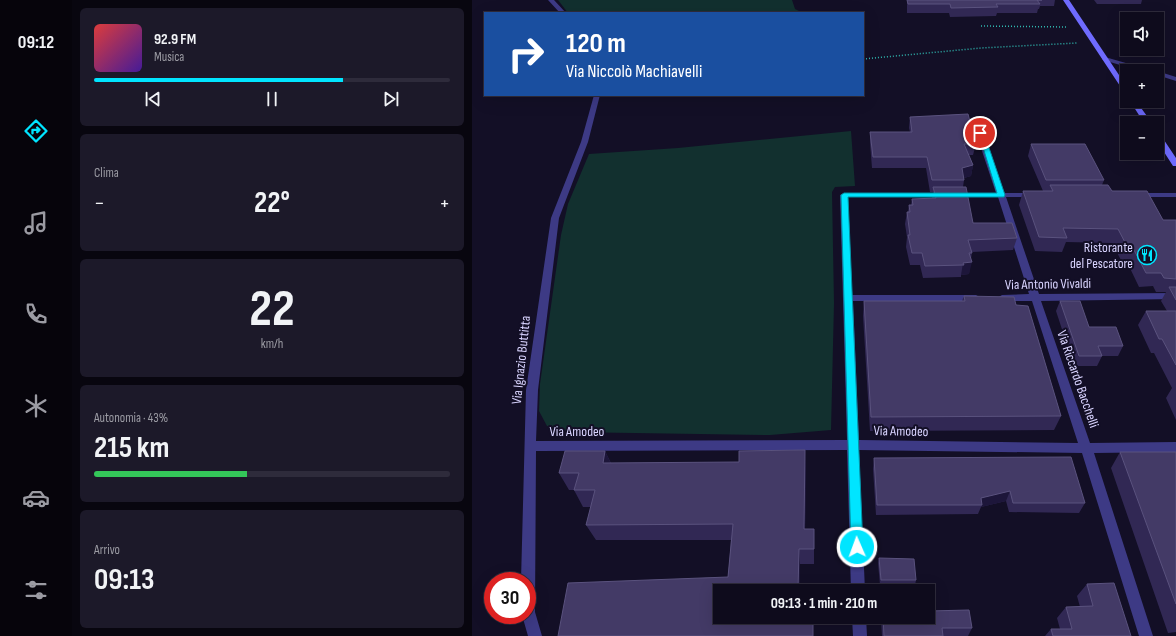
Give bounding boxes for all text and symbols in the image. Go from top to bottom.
map controls [1120,12,1164,160]
button: sound [1120,12,1164,56]
text: 120 m [566,27,626,60]
icon: right [500,28,552,80]
text: 92.9 FM [154,30,196,49]
text: 09:12 [18,32,54,53]
text: Musica [154,49,184,65]
text: Via Niccolò Machiavelli [566,61,702,82]
button: + [1120,64,1164,108]
icon: previous [142,88,164,110]
icon: pause [261,88,283,110]
icon: next [380,88,402,110]
pin [963,116,997,150]
button: − [1120,116,1164,160]
icon: directions [22,117,50,145]
icon: arrive [969,122,991,144]
text: Clima [94,165,119,181]
text: 22° [254,185,290,221]
text: − [94,190,105,217]
text: + [439,190,450,217]
icon: music [22,209,50,237]
place label: Ristorante del Pescatore [1070,239,1133,272]
restaurant icon: Ristorante del Pescatore [1136,244,1158,266]
street label: Via Antonio Vivaldi [1005,275,1091,293]
text: 22 [249,278,295,341]
icon: phone [22,300,50,328]
street label: Via Ignazio Buttitta [508,315,534,405]
street label: Via Riccardo Bacchelli [1053,328,1103,430]
text: km/h [261,336,283,352]
icon: climate [22,392,50,420]
text: Autonomia · 43% [94,410,168,426]
street label: Via Amodeo [873,422,929,440]
street label: Via Amodeo [550,423,605,440]
text: 215 km [94,430,169,466]
icon: car [22,484,50,512]
position arrow [836,526,878,568]
text: Arrivo [94,542,120,558]
text: 09:13 [94,562,154,598]
speed limit sign: 30 [484,572,536,624]
icon: filters [22,576,50,604]
text: 09:13 · 1 min · 210 m [771,594,877,613]

